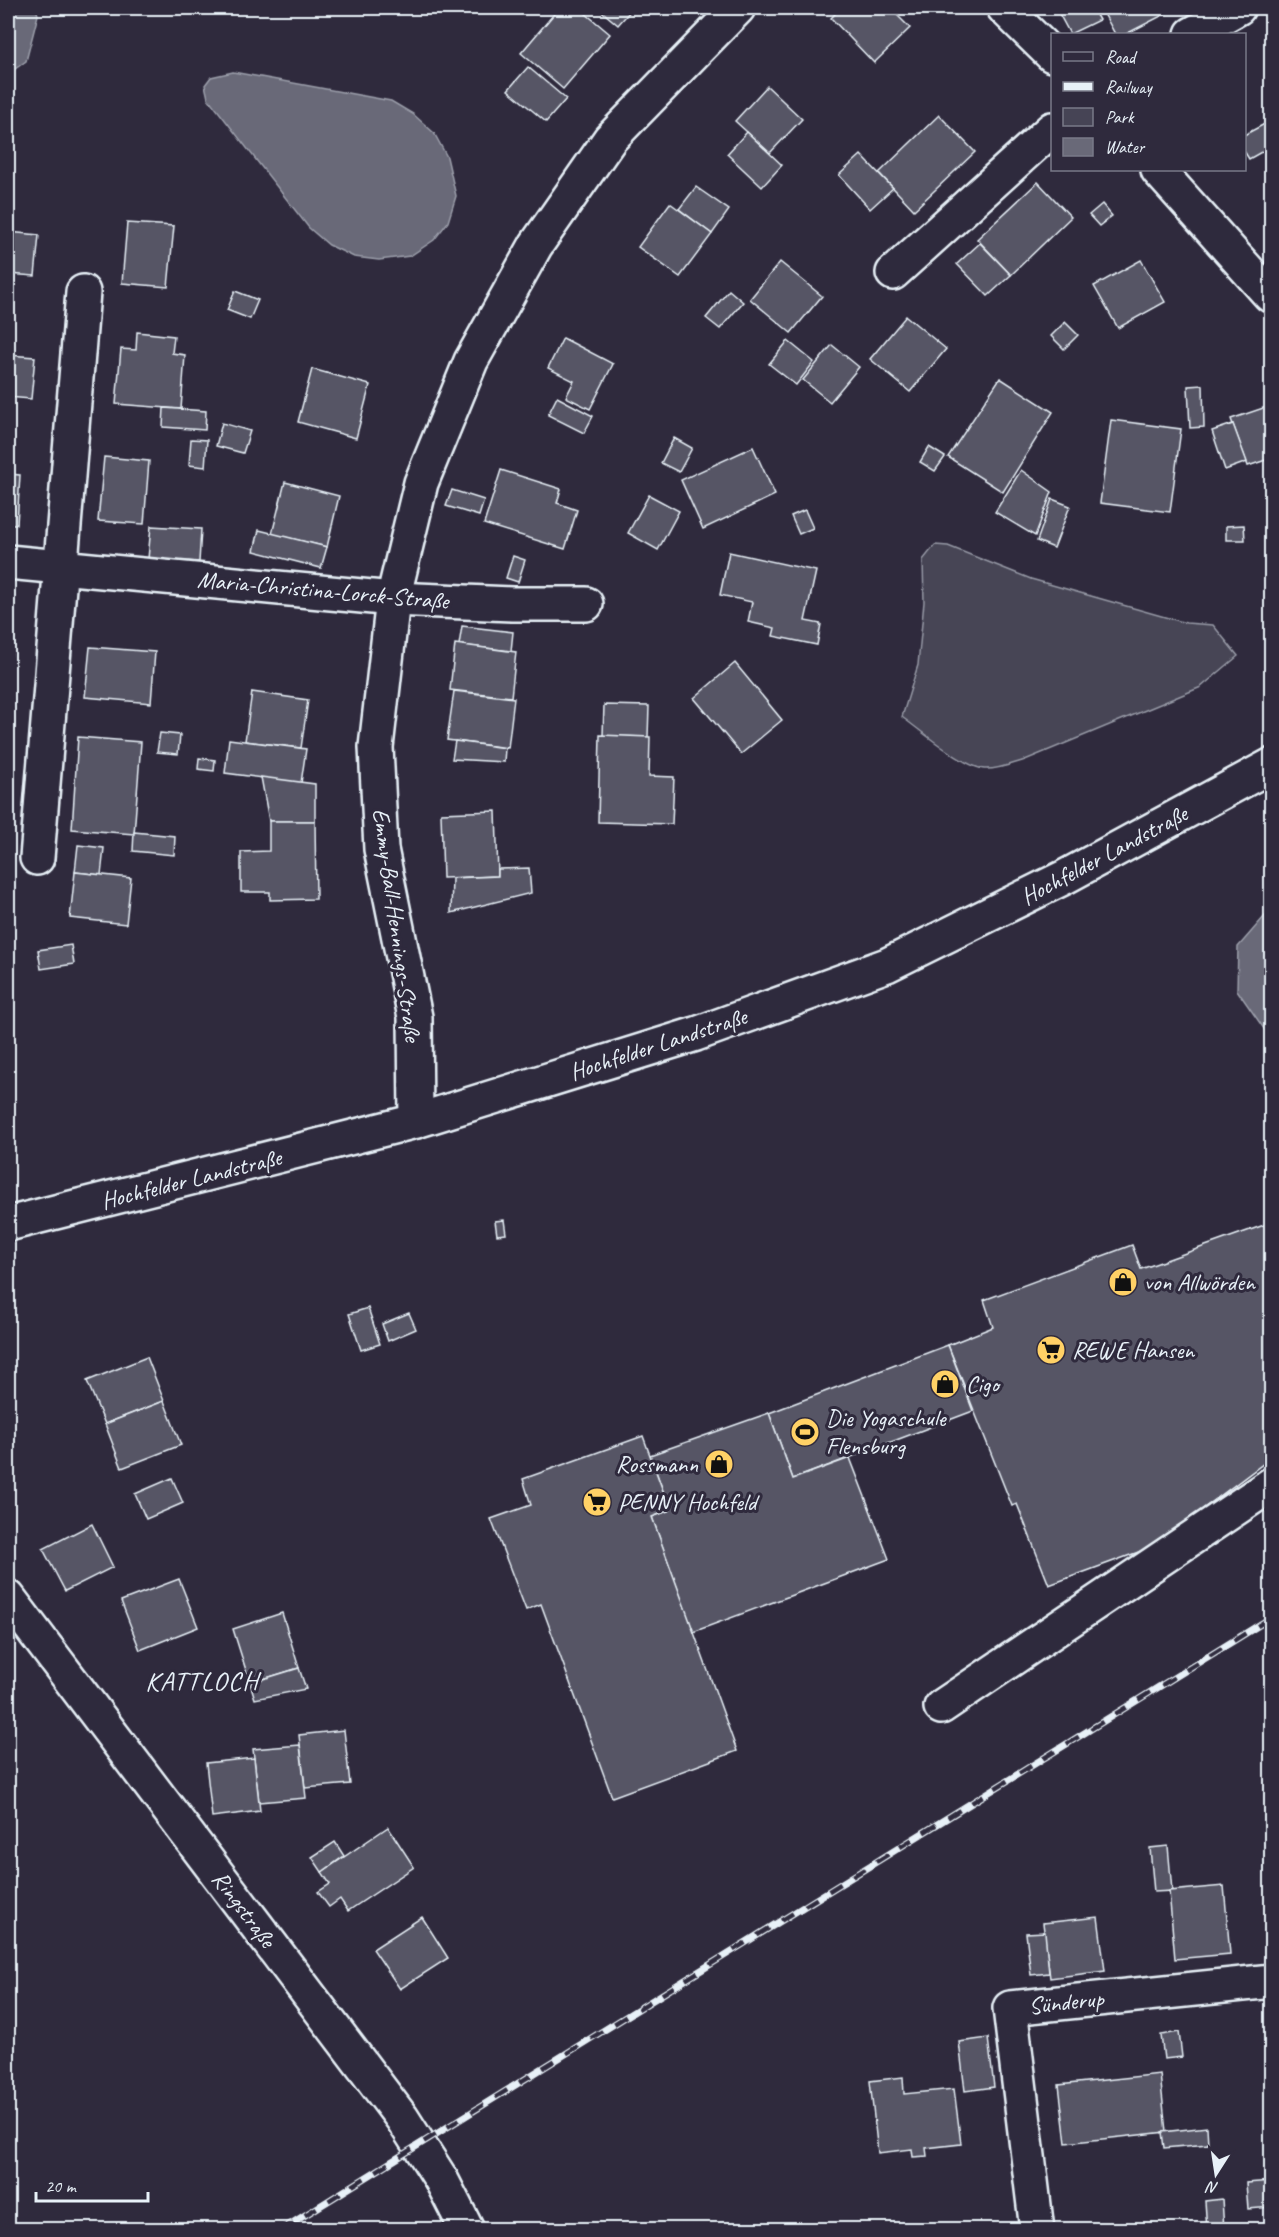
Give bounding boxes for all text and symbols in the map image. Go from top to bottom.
legend [1051,33,1246,171]
text: Road [1105,46,1138,68]
text: Railway [1105,76,1153,98]
text: Park [1105,106,1135,128]
text: Water [1105,136,1146,158]
street label: Maria-Christina-Lorck-Straße [196,564,452,616]
street label: Hochfelder Landstraße [1015,797,1194,912]
street label: Emmy-Ball-Hennings-Straße [366,807,429,1046]
street label: Hochfelder Landstraße [566,1001,753,1087]
street label: Hochfelder Landstraße [98,1142,286,1216]
shop icon: von Allwörden [1107,1266,1139,1298]
place label: von Allwörden [1144,1267,1256,1297]
supermarket icon: REWE Hansen [1035,1334,1067,1366]
place label: REWE Hansen [1072,1335,1195,1365]
shop icon: Cigo [929,1368,961,1400]
place label: Cigo [966,1369,1001,1399]
place label: Die Yogaschule Flensburg [826,1403,948,1461]
sports icon: Die Yogaschule Flensburg [789,1416,821,1448]
shop icon: Rossmann [703,1448,735,1480]
place label: Rossmann [616,1449,698,1479]
supermarket icon: PENNY Hochfeld [581,1486,613,1518]
place label: PENNY Hochfeld [618,1487,760,1517]
district label: KATTLOCH [145,1664,262,1698]
street label: Ringstraße [205,1865,284,1955]
street label: Sünderup [1027,1983,1106,2021]
north arrow [1186,2144,1246,2204]
scale bar [36,2165,148,2203]
text: 20 m [45,2175,78,2197]
text: N [1203,2176,1220,2199]

